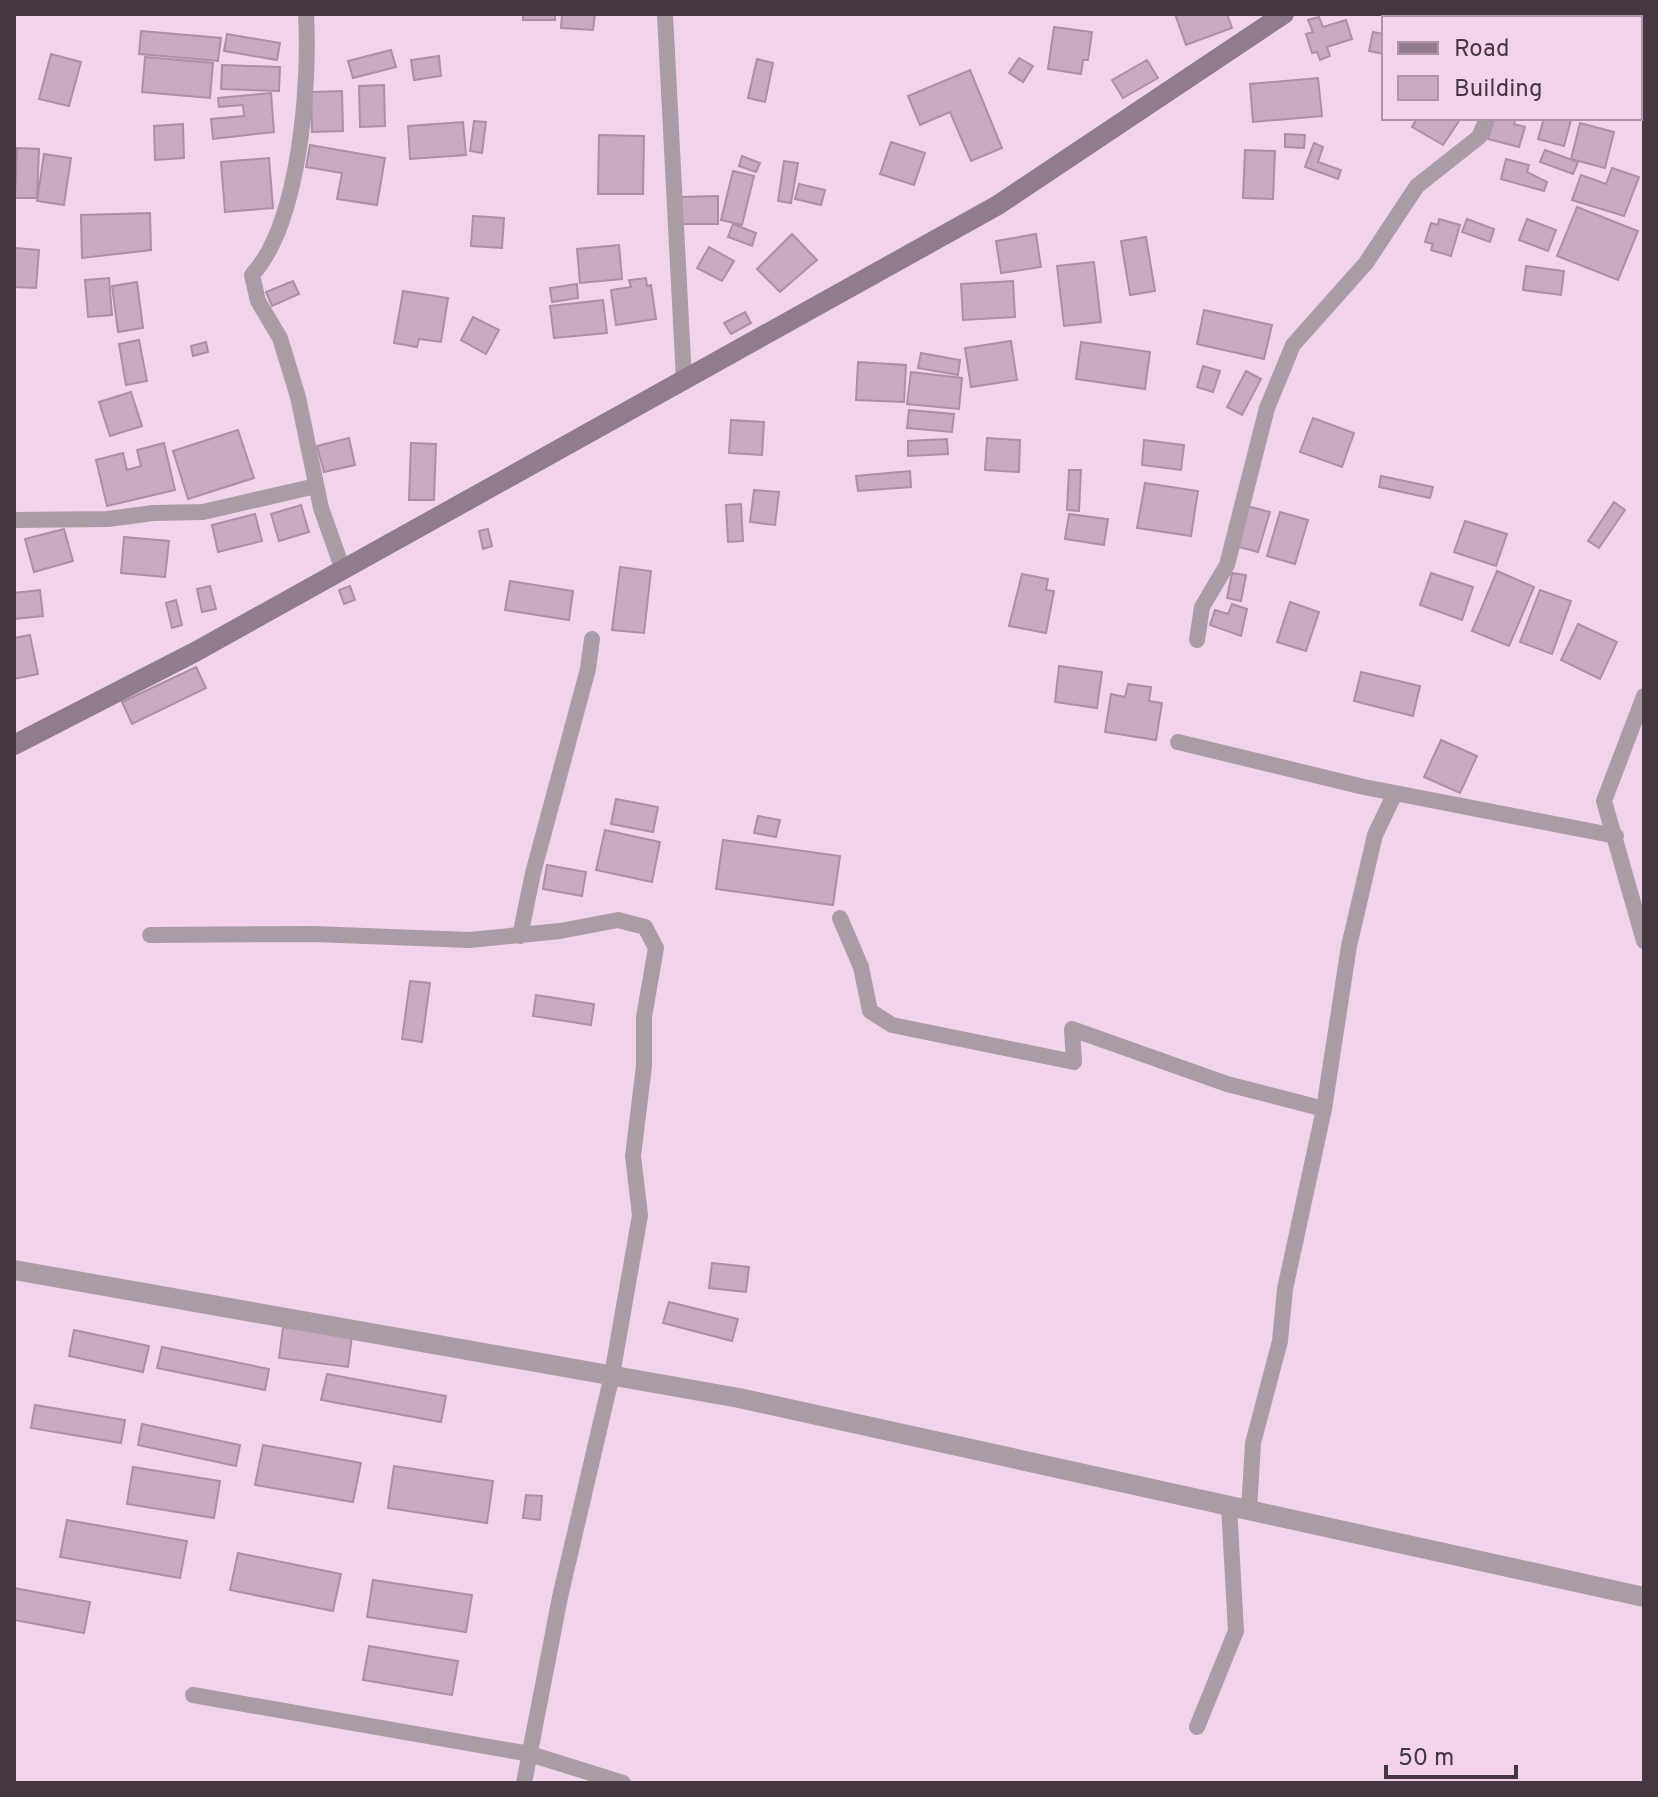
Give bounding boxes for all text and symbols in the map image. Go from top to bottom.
legend [1382,16,1642,120]
text: Road [1454,35,1510,65]
text: Building [1454,75,1543,105]
scale bar [1386,1729,1516,1779]
text: 50 m [1398,1744,1454,1774]

